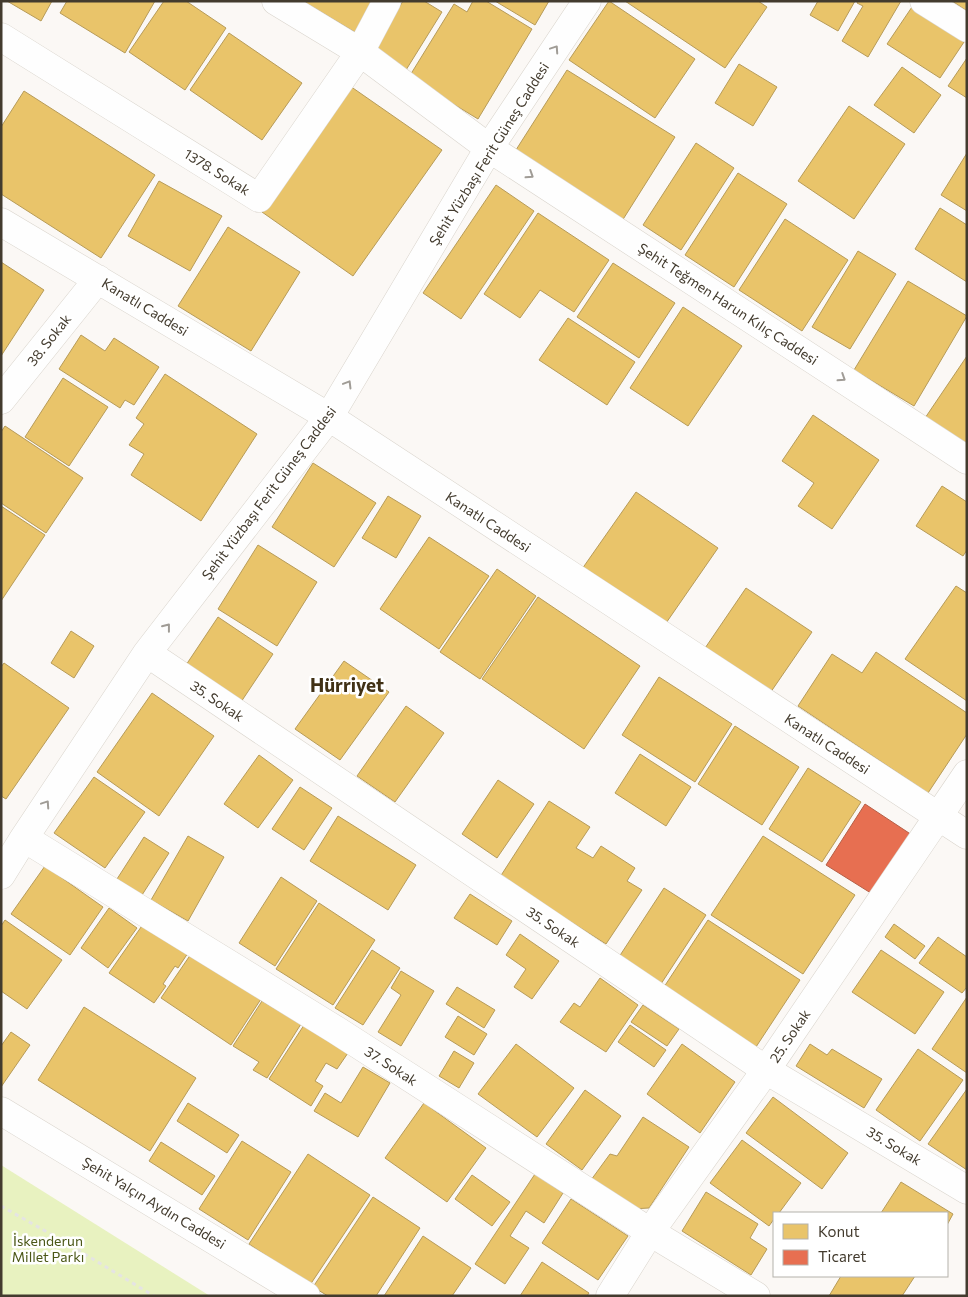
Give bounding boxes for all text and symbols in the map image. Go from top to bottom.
one-way arrow [549,46,558,55]
street label: Şehit Yüzbaşı Ferit Güneş Caddesi [425,59,552,248]
street label: 1378. Sokak [181,145,254,199]
one-way arrow [524,169,534,178]
street label: Şehit Teğmen Harun Kılıç Caddesi [635,239,821,368]
street label: Kanatlı Caddesi [99,274,192,339]
street label: 38. Sokak [23,310,74,369]
one-way arrow [836,372,846,381]
one-way arrow [342,381,352,390]
street label: Şehit Yüzbaşı Ferit Güneş Caddesi [198,403,339,583]
street label: Kanatlı Caddesi [443,488,534,555]
one-way arrow [162,624,170,633]
district label: Hürriyet [310,673,384,696]
street label: 35. Sokak [187,677,248,725]
street label: Kanatlı Caddesi [782,710,873,777]
one-way arrow [40,800,50,809]
street label: 35. Sokak [523,903,584,951]
street label: 25. Sokak [766,1005,814,1066]
street label: 37. Sokak [362,1042,421,1089]
street label: 35. Sokak [864,1123,925,1169]
street label: Şehit Yalçın Aydın Caddesi [79,1153,229,1252]
legend [773,1212,948,1277]
text: Konut [818,1222,860,1240]
park label: İskenderun Millet Parkı [12,1232,84,1265]
text: Ticaret [818,1247,866,1265]

